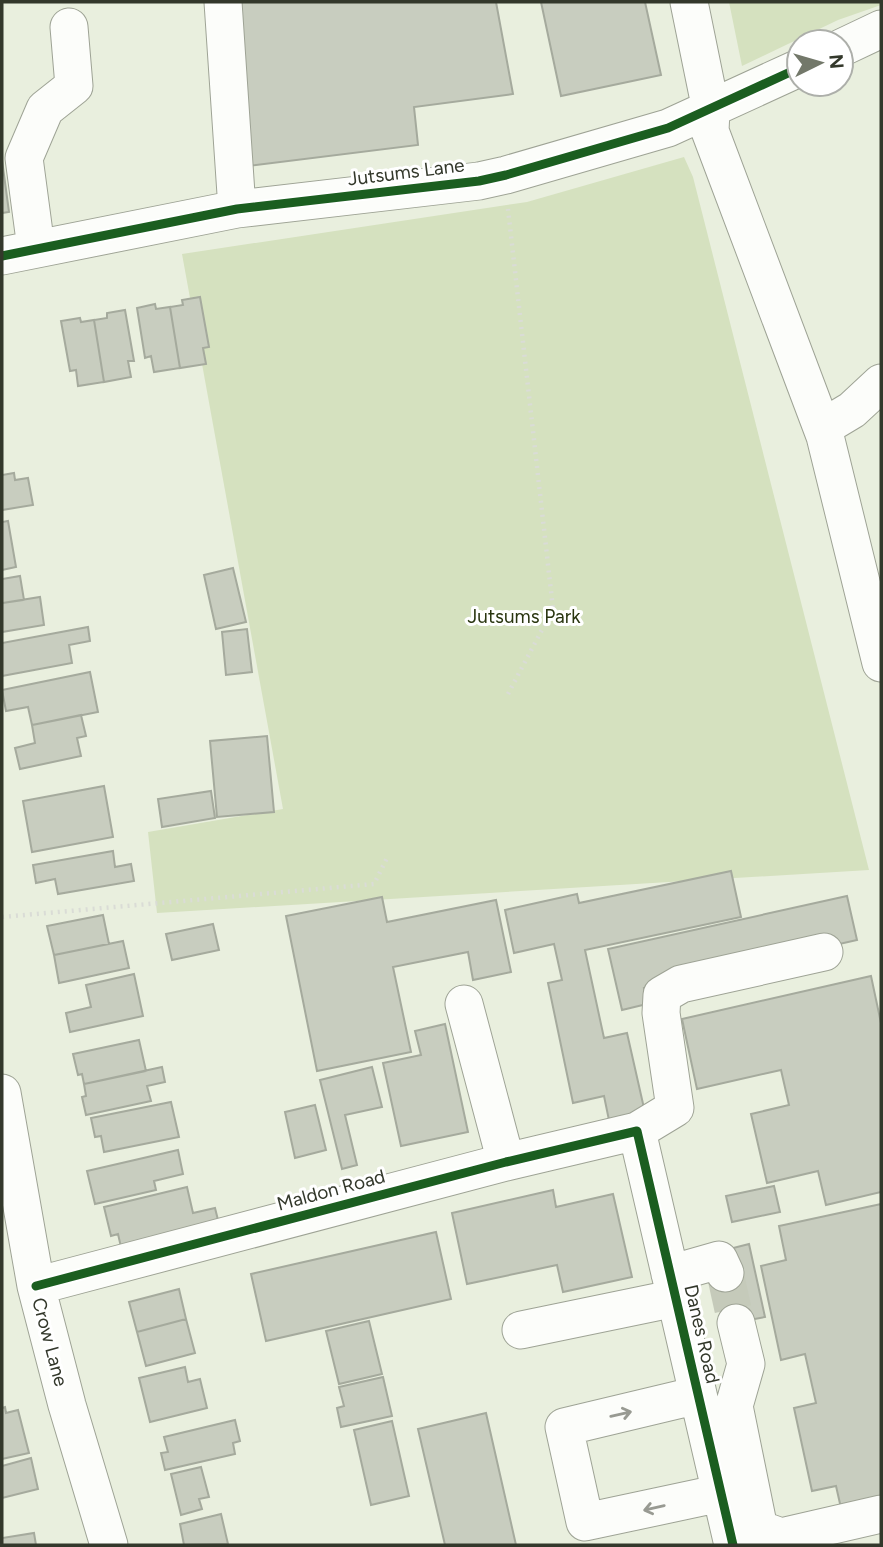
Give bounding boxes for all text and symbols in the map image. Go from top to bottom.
north arrow [785,28,855,98]
text: N [824,53,849,70]
street label: Jutsums Lane [346,153,466,191]
park label: Jutsums Park [468,605,581,628]
street label: Maldon Road [274,1165,388,1215]
street label: Danes Road [679,1282,725,1386]
street label: Crow Lane [27,1295,73,1389]
one-way arrow [609,1406,632,1420]
one-way arrow [644,1502,666,1515]

